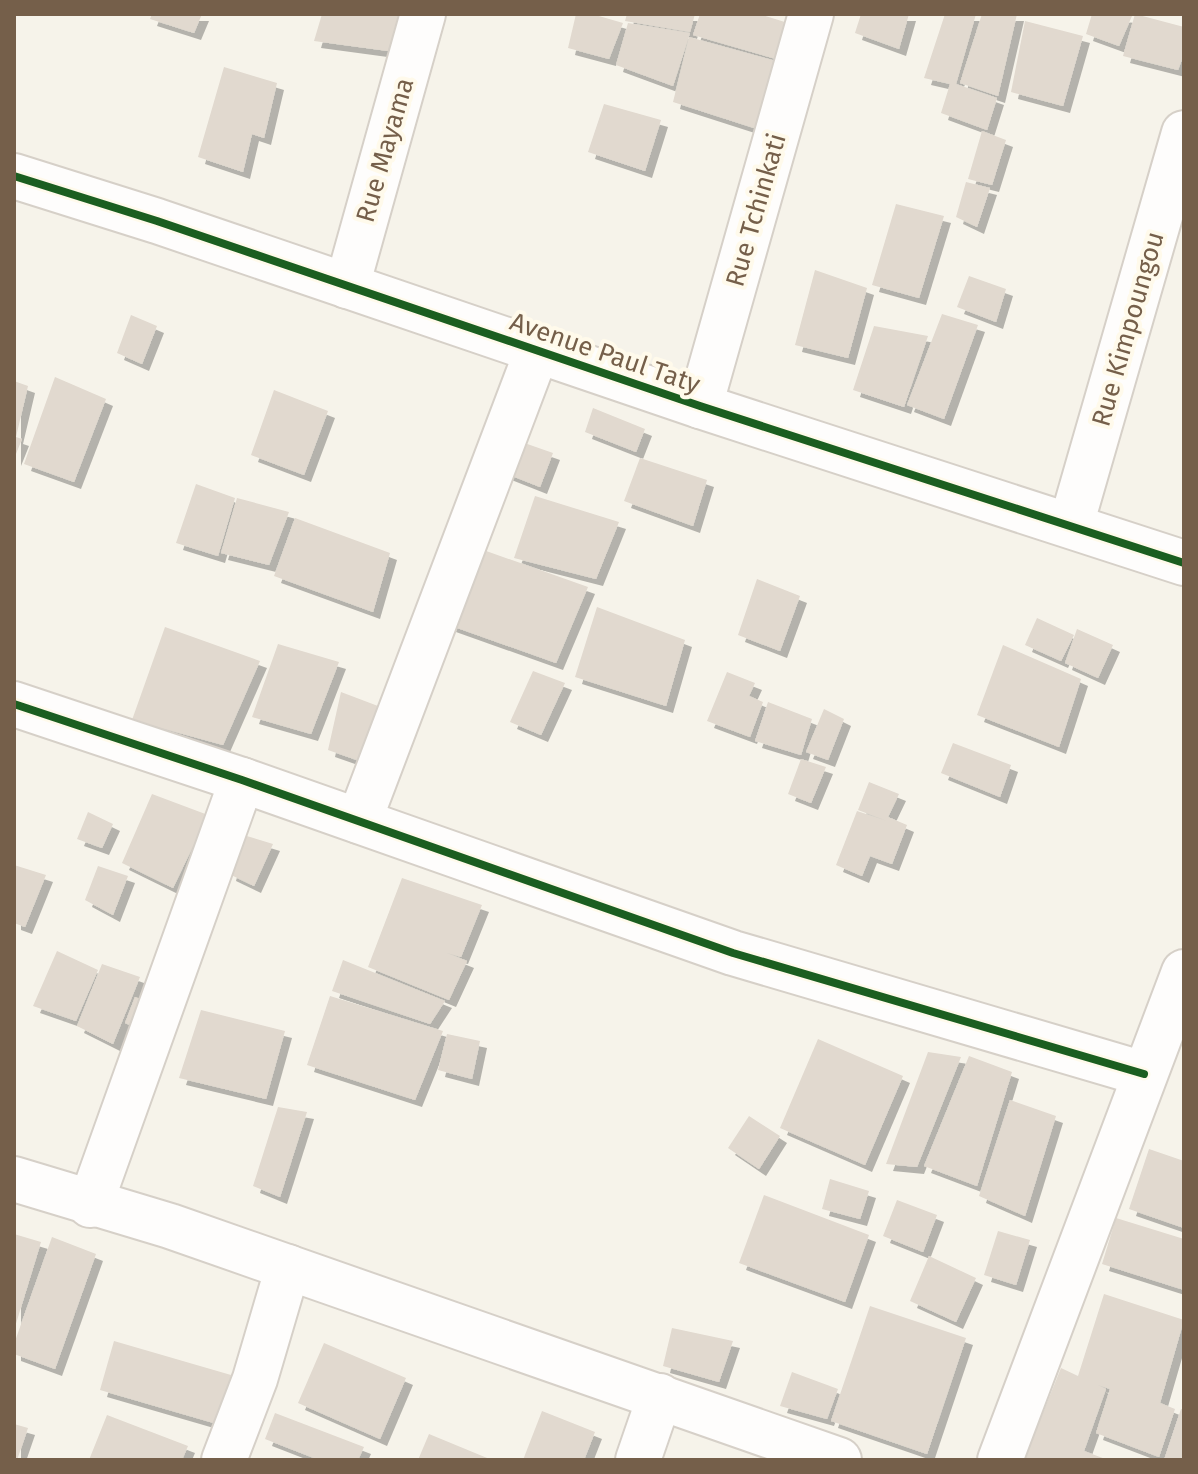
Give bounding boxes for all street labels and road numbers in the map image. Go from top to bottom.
street label: Rue Mayama [350,74,420,226]
street label: Rue Tchinkati [719,130,793,290]
street label: Rue Kimpoungou [1085,228,1171,430]
street label: Avenue Paul Taty [506,306,704,400]

